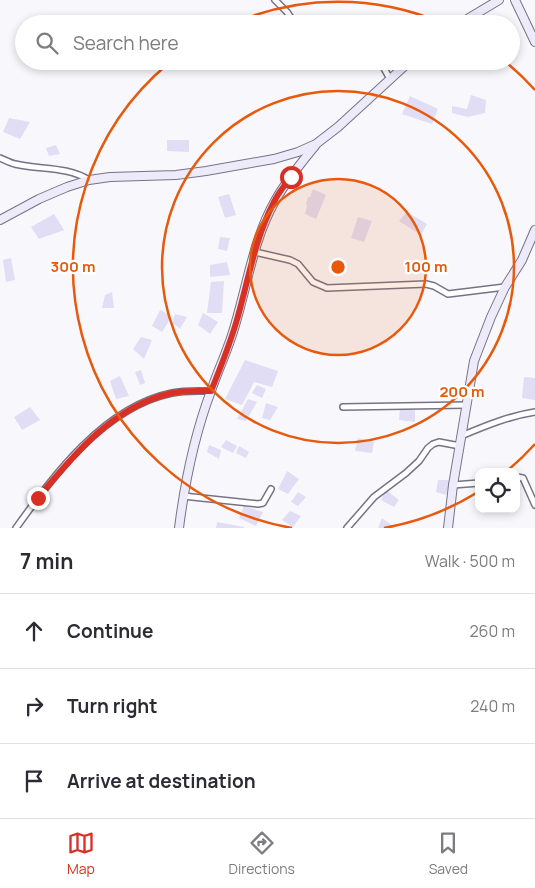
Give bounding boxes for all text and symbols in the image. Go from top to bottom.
search box [15,15,520,70]
icon: search [33,29,61,57]
text: Search here [73,30,179,56]
route start [280,166,303,189]
text: 300 m [51,256,95,277]
text: 100 m [405,256,447,277]
centre of rings [329,258,347,276]
text: 200 m [439,381,485,402]
map controls [475,468,520,513]
button: locate [475,468,520,513]
route end [27,487,50,510]
text: 7 min [20,547,73,575]
text: Walk · 500 m [425,550,515,572]
icon: ahead [20,617,48,645]
text: Continue [67,618,153,644]
text: 260 m [469,620,515,642]
icon: right [20,692,48,720]
text: Turn right [67,693,157,719]
text: 240 m [470,695,515,717]
icon: arrive [20,767,48,795]
text: Arrive at destination [67,768,256,794]
tab: Map [67,829,95,878]
tab: Directions [229,829,295,878]
tab: Saved [429,829,468,878]

